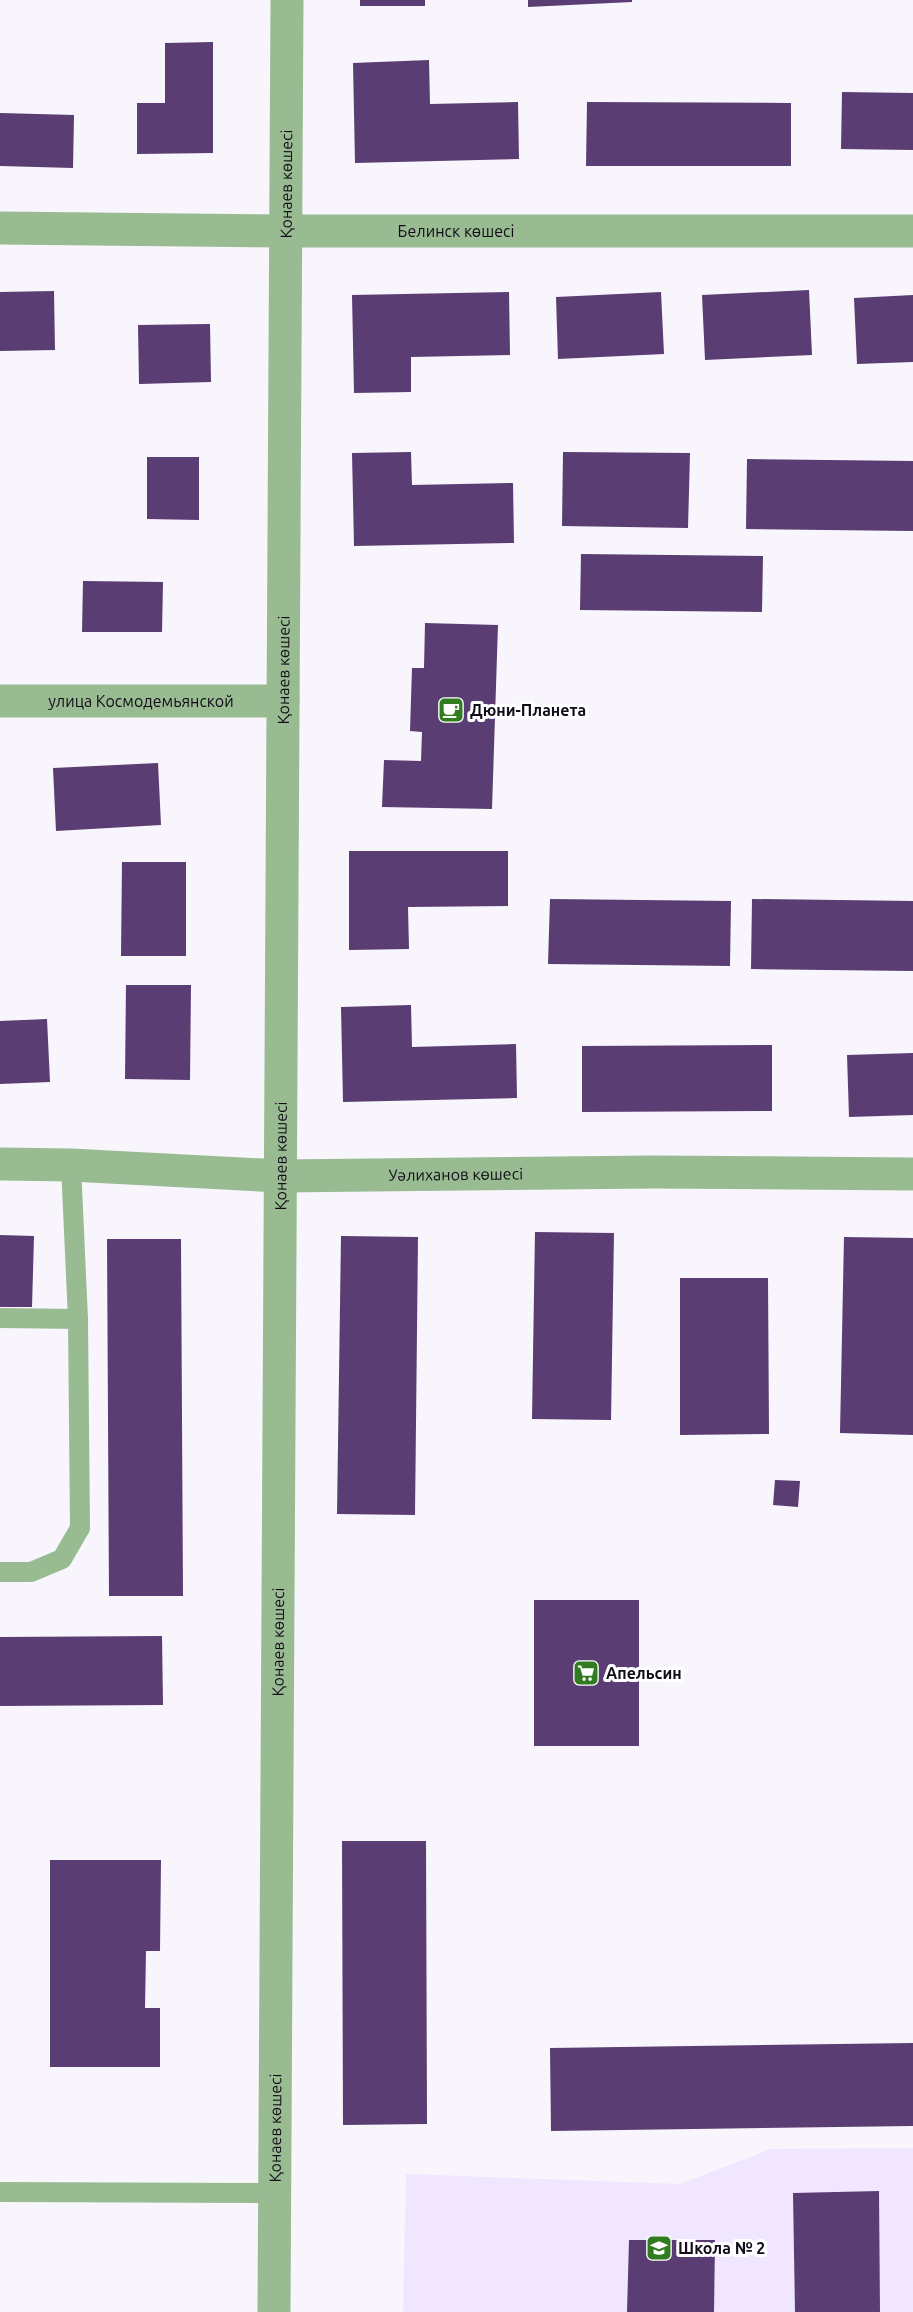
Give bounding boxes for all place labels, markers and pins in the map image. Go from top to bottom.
cafe icon: Дюни-Планета [436,695,466,725]
place label: Дюни-Планета [470,701,586,719]
supermarket icon: Апельсин [571,1658,601,1688]
place label: Апельсин [606,1664,682,1682]
school or university icon: Школа № 2 [644,2233,674,2263]
place label: Школа № 2 [678,2239,765,2257]

